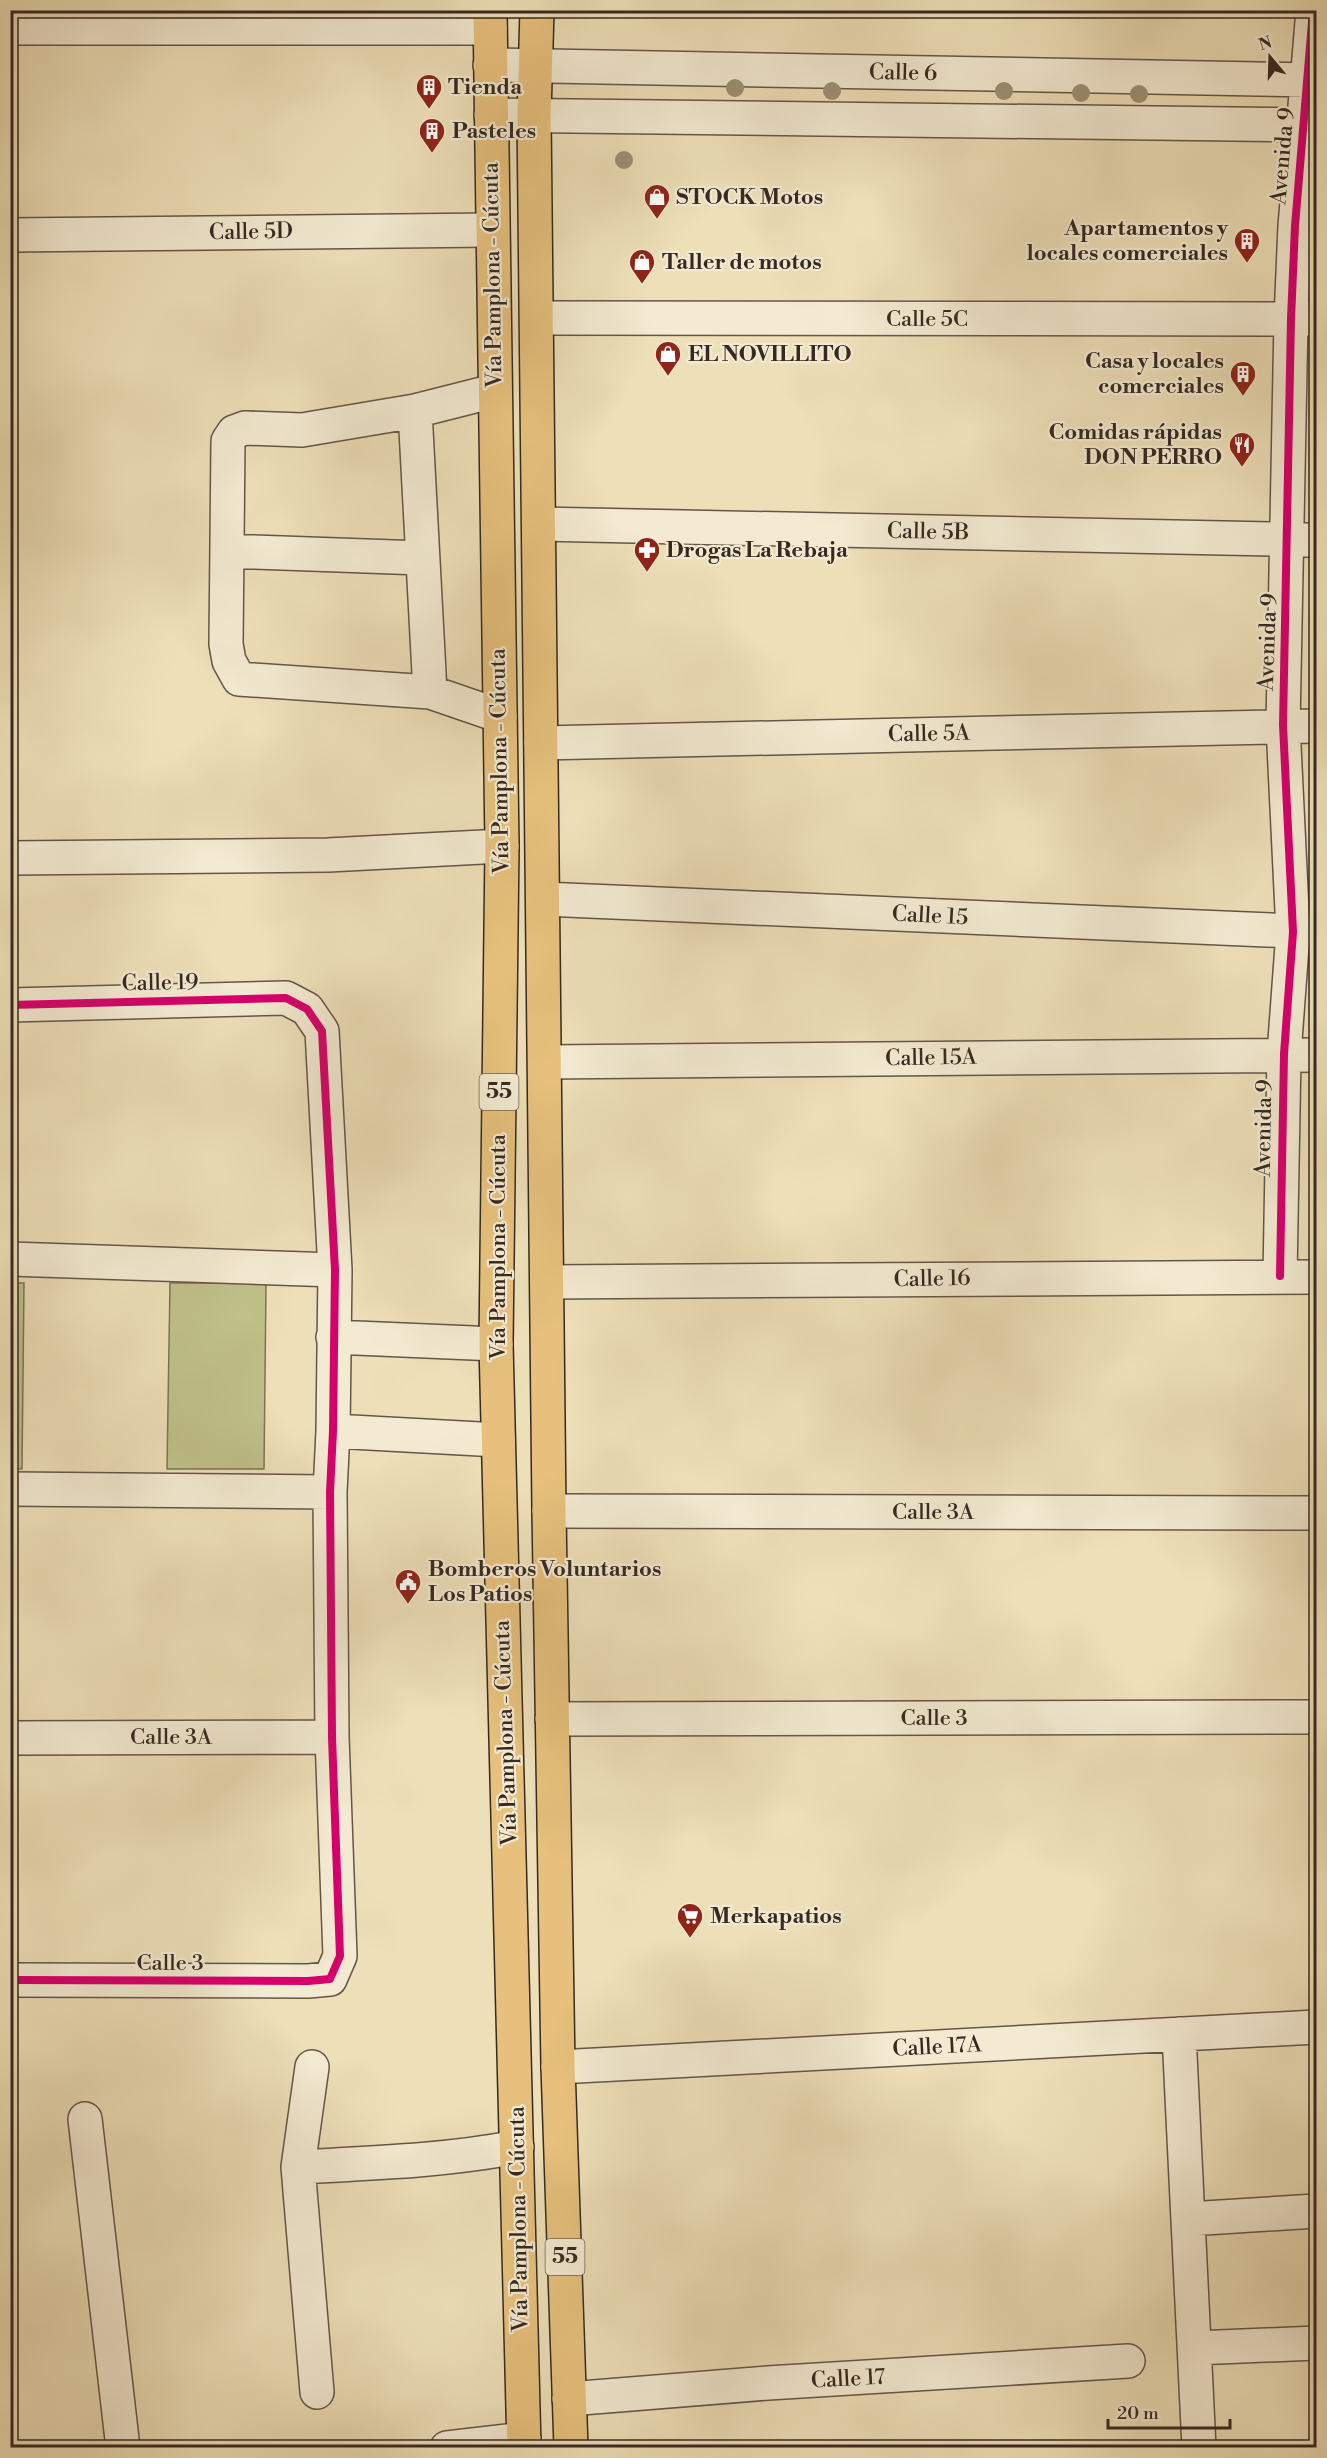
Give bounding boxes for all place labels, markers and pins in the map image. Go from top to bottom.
building icon: Tienda [414,72,444,110]
place label: Tienda [448,74,523,101]
building icon: Pasteles [417,116,447,154]
place label: Pasteles [452,118,536,145]
shop icon: STOCK Motos [642,182,672,220]
place label: STOCK Motos [676,184,823,211]
place label: Apartamentos y locales comerciales [1026,215,1229,267]
building icon: Apartamentos y locales comerciales [1232,226,1262,264]
shop icon: Taller de motos [627,247,657,285]
place label: Taller de motos [662,249,822,276]
shop icon: EL NOVILLITO [653,339,683,377]
place label: EL NOVILLITO [688,341,851,368]
place label: Casa y locales comerciales [1085,348,1224,400]
building icon: Casa y locales comerciales [1228,359,1258,397]
place label: Comidas rápidas DON PERRO [1049,419,1222,471]
restaurant icon: Comidas rápidas DON PERRO [1227,430,1257,468]
pharmacy icon: Drogas La Rebaja [632,535,662,573]
place label: Drogas La Rebaja [666,537,849,564]
place label: Bomberos Voluntarios Los Patios [428,1556,661,1608]
public building icon: Bomberos Voluntarios Los Patios [393,1567,423,1605]
supermarket icon: Merkapatios [675,1901,705,1939]
place label: Merkapatios [710,1903,842,1930]

